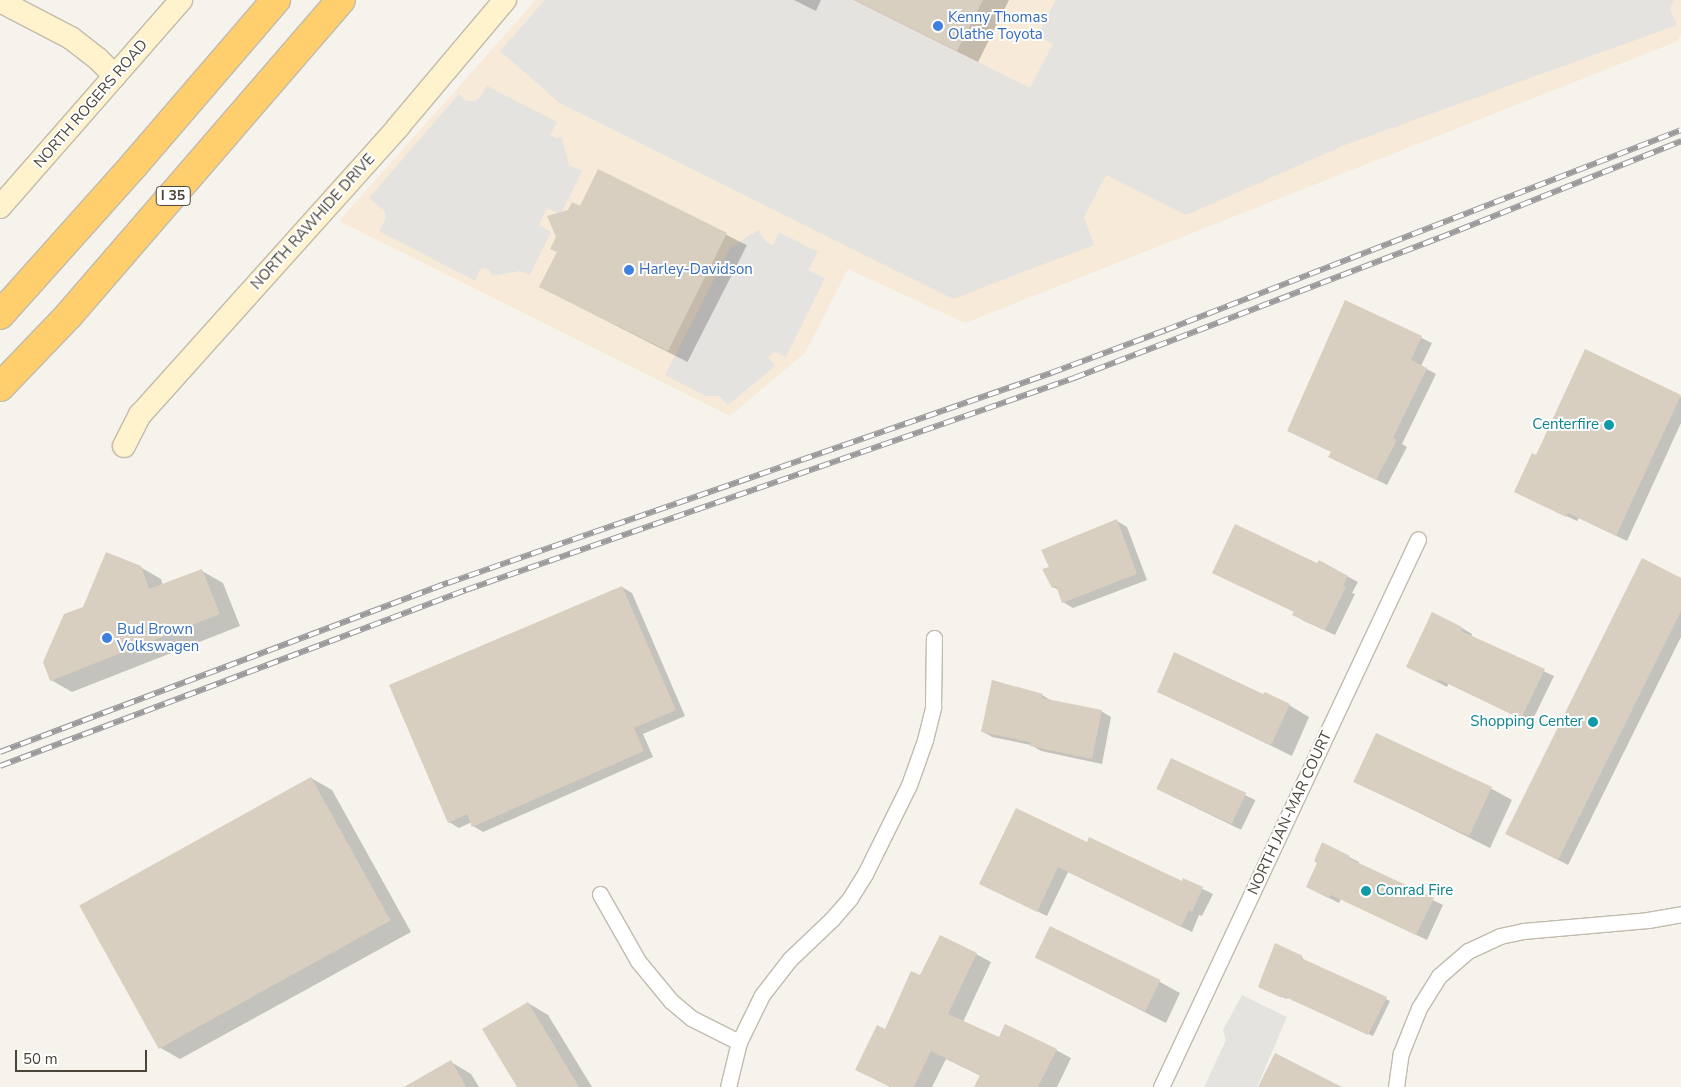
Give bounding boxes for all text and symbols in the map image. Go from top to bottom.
place label: Kenny Thomas Olathe Toyota [948,8,1048,43]
marker: Kenny Thomas Olathe Toyota [932,20,944,32]
street label: NORTH ROGERS ROAD [30,36,152,172]
street label: NORTH RAWHIDE DRIVE [247,151,379,293]
road number: I 35 [156,185,190,208]
place label: Harley-Davidson [639,261,753,279]
marker: Harley-Davidson [623,264,635,276]
place label: Centerfire [1532,416,1599,434]
marker: Centerfire [1603,419,1615,431]
place label: Bud Brown Volkswagen [117,620,199,655]
marker: Bud Brown Volkswagen [101,632,113,644]
place label: Shopping Center [1470,713,1583,731]
marker: Shopping Center [1587,716,1599,728]
street label: NORTH JAN-MAR COURT [1244,728,1336,898]
place label: Conrad Fire [1376,882,1453,900]
marker: Conrad Fire [1360,885,1372,897]
scale bar [18,1040,150,1072]
text: 50 m [23,1049,58,1069]

